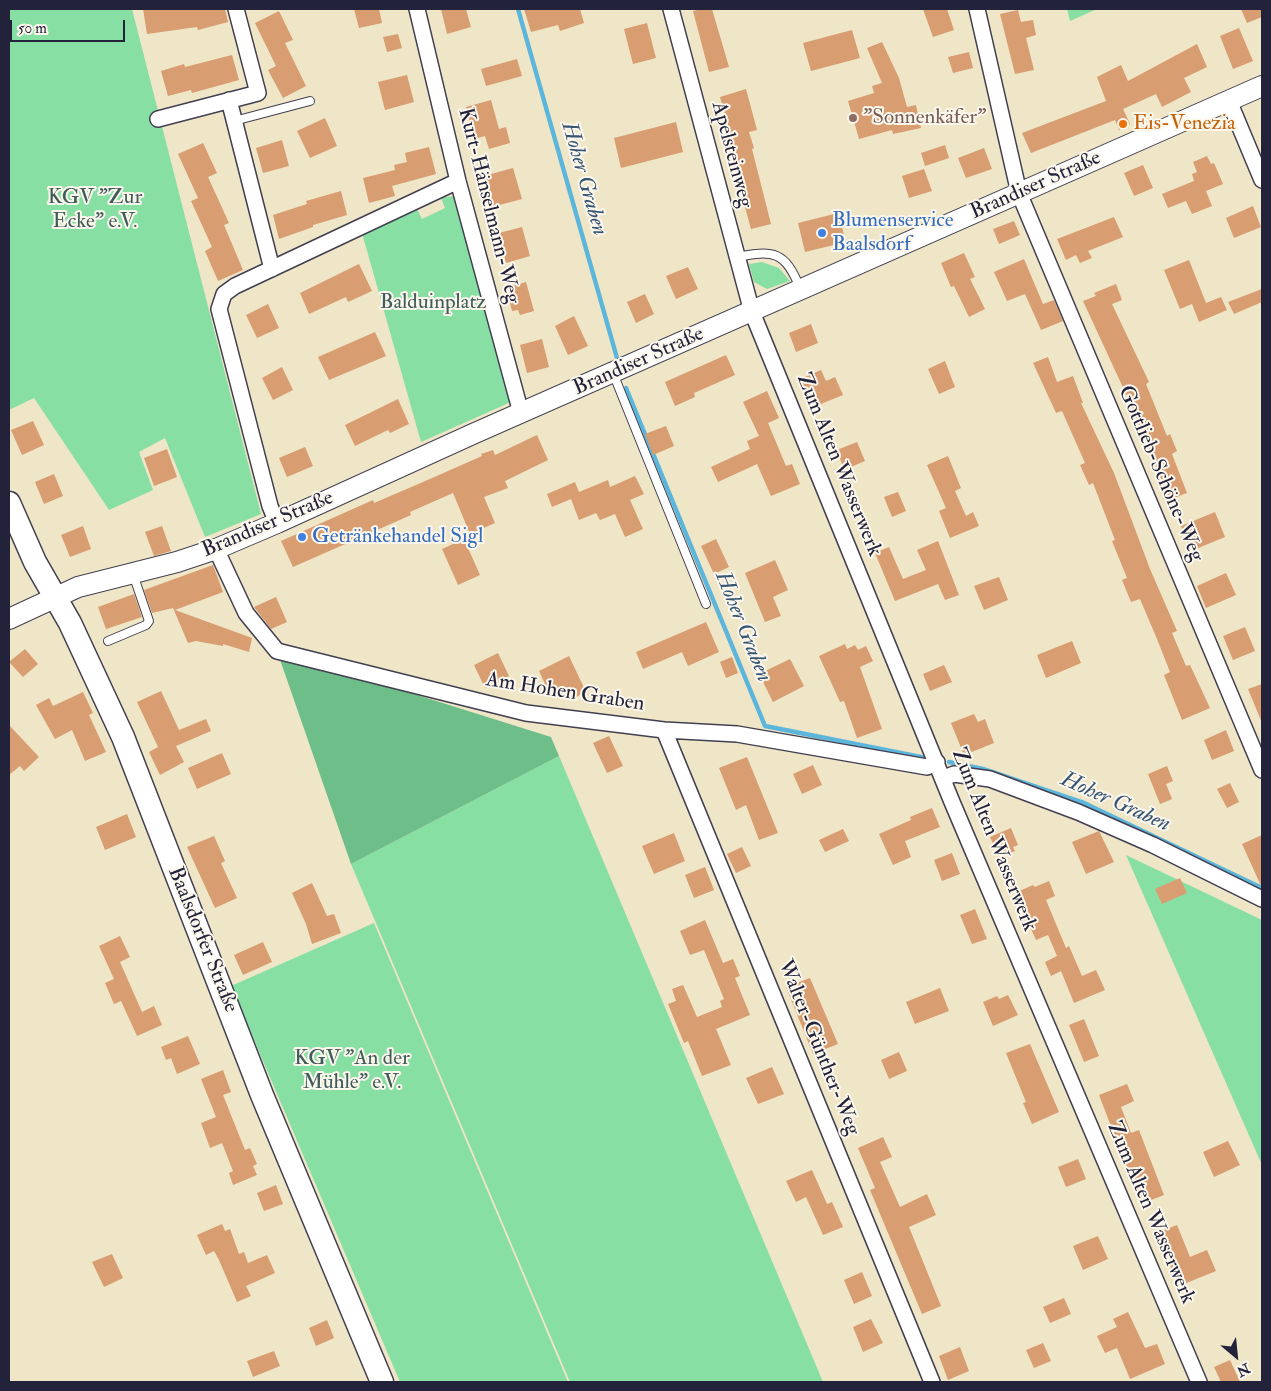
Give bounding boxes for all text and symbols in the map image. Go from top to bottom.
scale bar [12,10,128,42]
text: 50 m [18,19,47,38]
street label: Apelsteinweg [705,99,757,211]
place label: "Sonnenkäfer" [863,105,986,131]
street label: Kurt-Hänselmann-Weg [451,106,525,306]
place label: Eis-Venezia [1133,111,1236,137]
marker: "Sonnenkäfer" [847,112,859,124]
marker: Eis-Venezia [1117,118,1129,130]
water label: Hoher Graben [554,119,612,239]
street label: Brandiser Straße [967,146,1105,226]
park label: KGV "Zur Ecke" e.V. [48,185,142,235]
place label: Blumenservice Baalsdorf [832,208,953,258]
marker: Blumenservice Baalsdorf [816,227,828,239]
park label: Balduinplatz [380,290,486,316]
street label: Brandiser Straße [570,322,708,402]
street label: Zum Alten Wasserwerk [790,370,886,560]
street label: Gottlieb-Schöne-Weg [1112,382,1208,566]
street label: Brandiser Straße [199,486,337,564]
place label: Getränkehandel Sigl [312,524,483,550]
marker: Getränkehandel Sigl [296,531,308,543]
water label: Hoher Graben [708,568,776,686]
street label: Am Hohen Graben [484,668,646,718]
street label: Zum Alten Wasserwerk [945,745,1041,935]
water label: Hoher Graben [1056,767,1174,839]
street label: Baalsdorfer Straße [161,864,243,1016]
street label: Walter-Günther-Weg [771,957,865,1139]
park label: KGV "An der Mühle" e.V. [294,1046,410,1096]
street label: Zum Alten Wasserwerk [1100,1118,1200,1308]
north arrow [1211,1331,1261,1381]
text: N [1234,1359,1253,1380]

